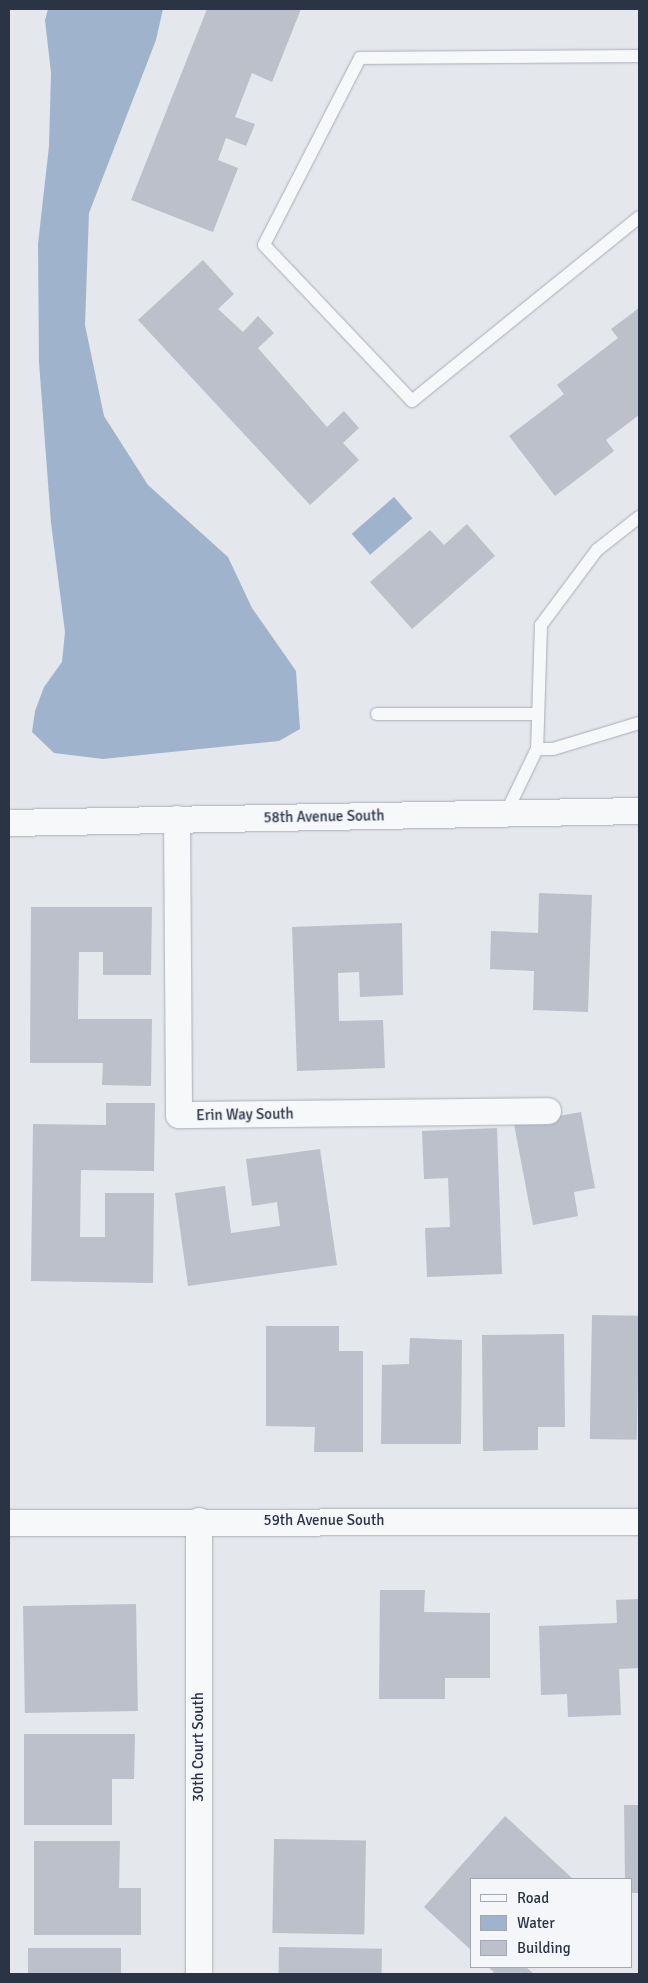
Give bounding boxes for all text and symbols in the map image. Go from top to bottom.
street label: 58th Avenue South [263,807,385,827]
street label: Erin Way South [196,1105,294,1125]
street label: 59th Avenue South [264,1512,384,1530]
street label: 30th Court South [190,1692,208,1802]
legend [470,1878,633,1968]
text: Road [517,1889,549,1907]
text: Water [517,1914,555,1932]
text: Building [517,1939,571,1957]

